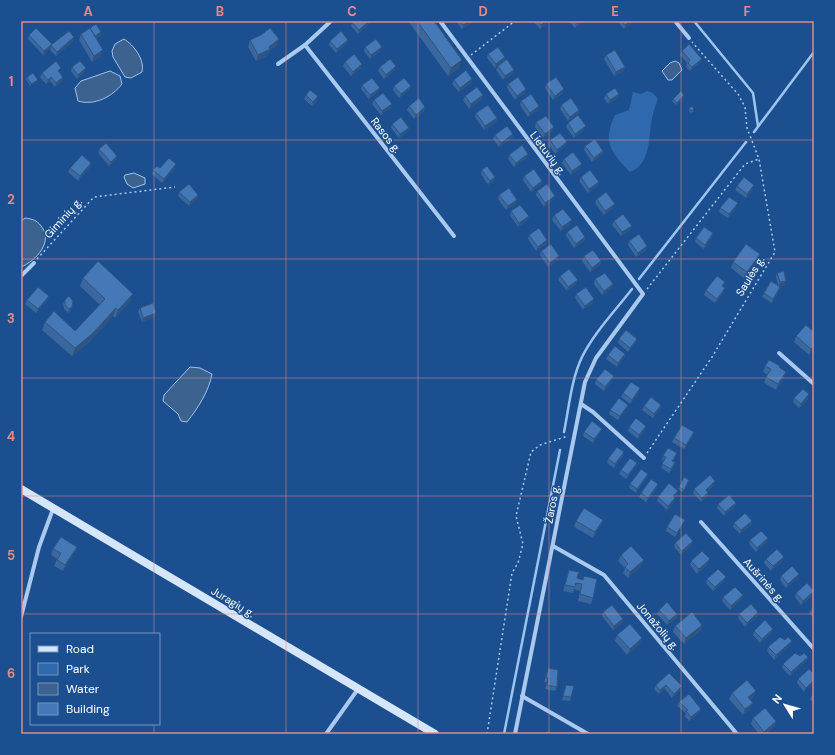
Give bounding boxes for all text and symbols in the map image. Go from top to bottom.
text: A [83,3,93,20]
text: B [216,3,224,20]
text: C [347,3,357,20]
text: D [478,3,488,20]
text: E [611,3,619,20]
text: F [743,3,751,20]
text: 1 [9,73,13,90]
street label: Rasos g. [368,114,404,156]
street label: Lietuvių g. [527,128,569,178]
text: 2 [7,191,15,208]
street label: Giminių g. [41,195,85,241]
street label: Saulės g. [733,253,767,299]
text: 3 [7,310,15,327]
text: 4 [7,428,15,445]
street label: Žaros g. [541,483,563,525]
text: 5 [7,547,15,564]
street label: Aušrinės g. [740,555,788,605]
street label: Juragių g. [209,584,257,620]
street label: Jonažolių g. [634,599,682,653]
legend [30,633,160,725]
text: Road [66,641,94,657]
text: Park [66,661,90,677]
text: 6 [7,665,15,682]
text: Water [66,681,100,697]
north arrow [765,685,805,725]
text: N [769,692,785,706]
text: Building [66,701,110,717]

